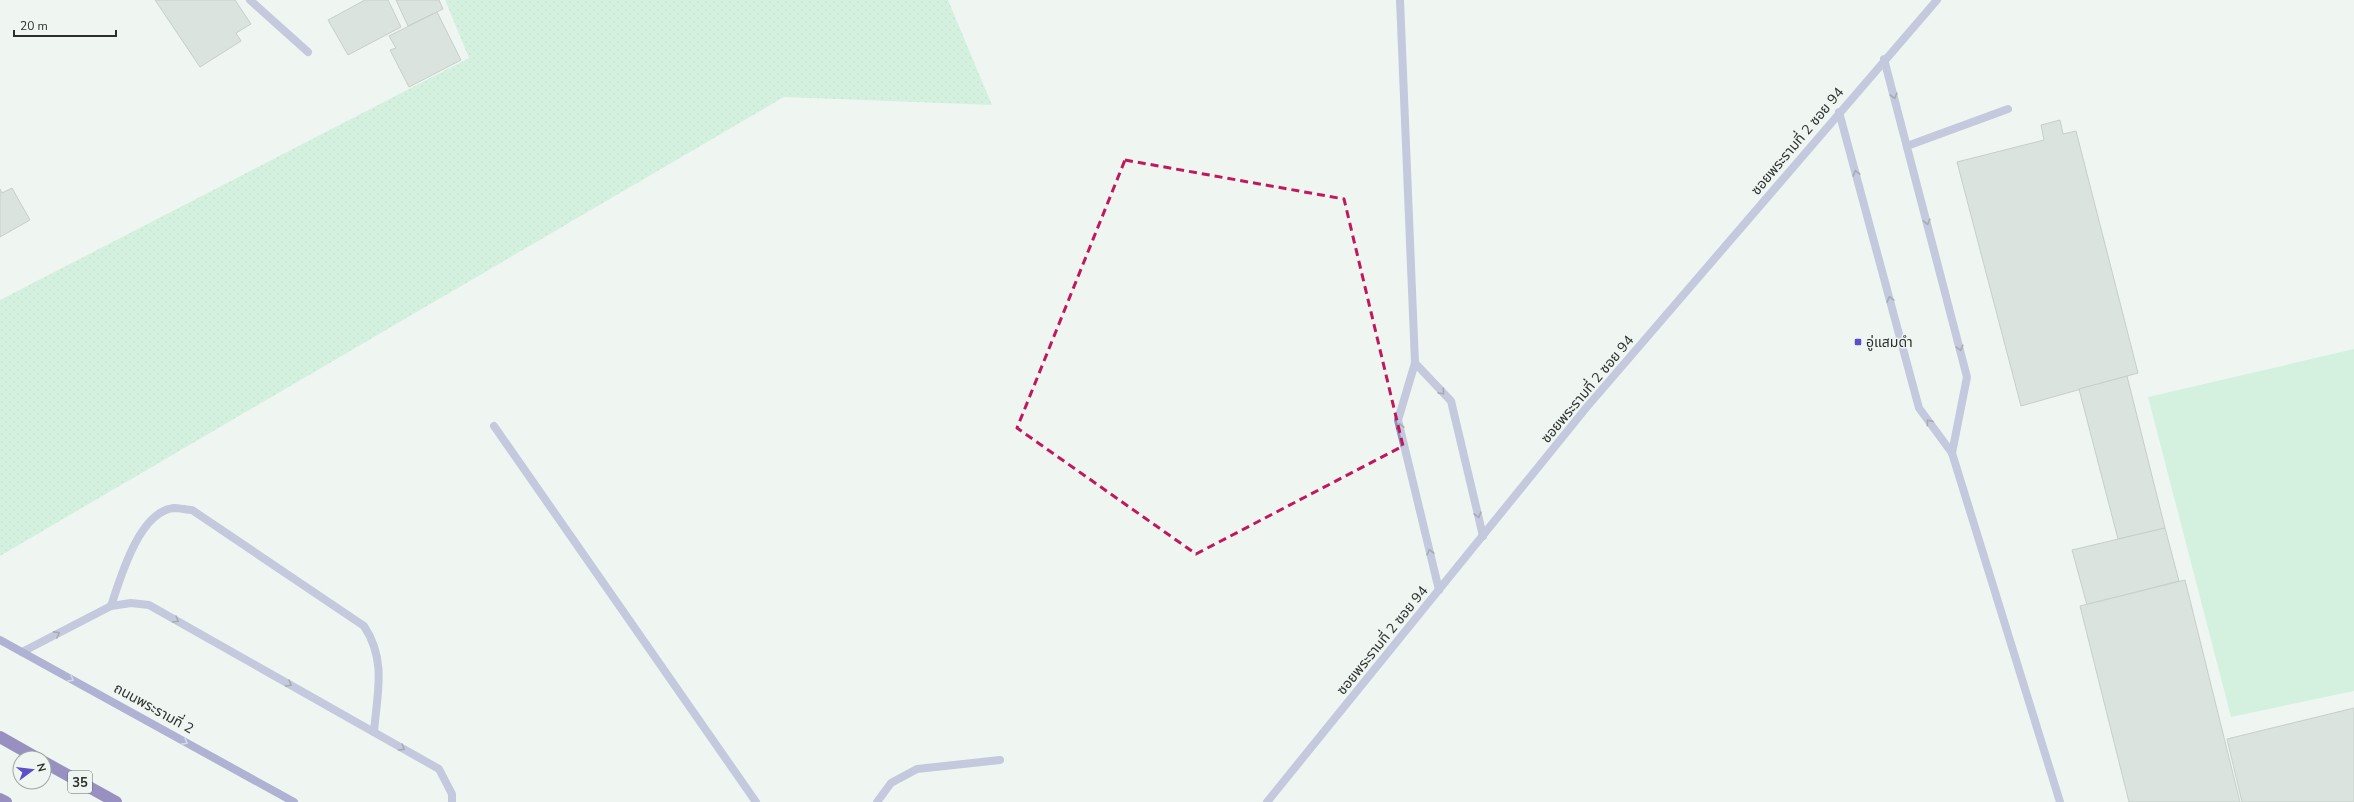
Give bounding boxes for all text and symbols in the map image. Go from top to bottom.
scale bar [14,12,116,38]
text: 20 m [20,18,48,34]
street label: ซอยพระรามที่ 2 ซอย 94 [1746,83,1848,199]
one-way arrow [1890,93,1898,99]
one-way arrow [1852,170,1861,177]
one-way arrow [1922,218,1931,225]
one-way arrow [1886,296,1895,303]
street label: ซอยพระรามที่ 2 ซอย 94 [1536,331,1638,447]
place label: อู่แสมดำ [1866,333,1913,352]
marker: อู่แสมดำ [1853,337,1863,347]
one-way arrow [1955,344,1964,351]
one-way arrow [1437,387,1445,395]
one-way arrow [1927,419,1934,426]
one-way arrow [1396,423,1404,429]
one-way arrow [1474,512,1482,518]
one-way arrow [1426,549,1434,555]
street label: ซอยพระรามที่ 2 ซอย 94 [1332,581,1432,699]
one-way arrow [171,615,179,622]
one-way arrow [53,632,60,639]
one-way arrow [67,675,74,682]
street label: ถนนพระรามที่ 2 [110,678,198,738]
one-way arrow [285,679,292,686]
one-way arrow [181,737,188,745]
one-way arrow [398,744,405,751]
north arrow [12,750,52,790]
text: N [33,762,49,773]
road number: 35 [68,771,92,793]

